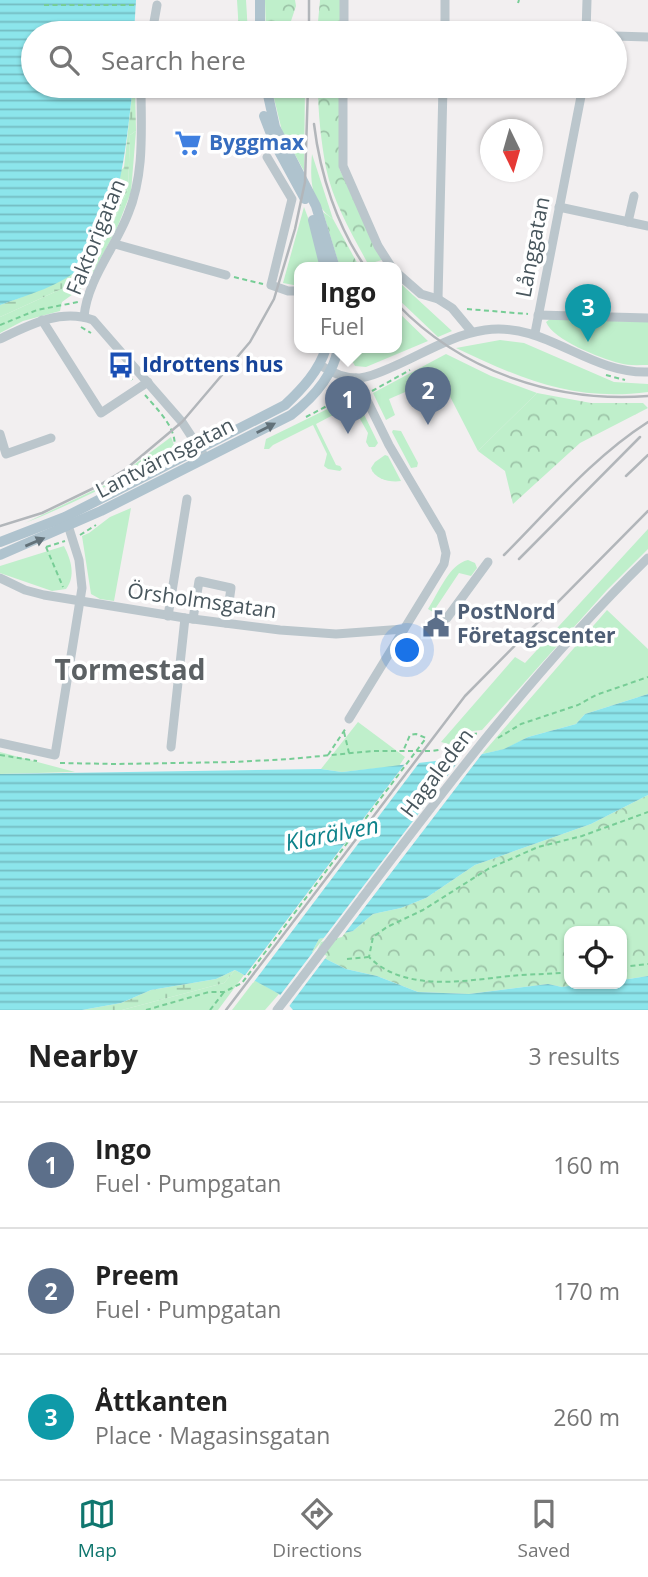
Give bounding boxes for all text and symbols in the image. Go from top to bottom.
search box [21,21,627,98]
icon: search [45,41,83,79]
text: Search here [101,42,246,78]
north arrow [480,119,543,182]
supermarket icon: Byggmax [173,128,203,158]
place label: Byggmax [209,128,305,156]
street label: Faktorigatan [59,175,131,299]
street label: Långgatan [509,194,555,300]
popup [294,262,402,353]
text: Ingo [320,274,376,310]
pin: 3 [565,284,611,342]
text: Fuel [320,310,364,342]
bus stop icon: Idrottens hus [106,350,136,380]
place label: Idrottens hus [142,350,283,378]
pin: 2 [405,367,451,425]
pin: 1 [325,376,371,434]
street label: Lantvärnsgatan [91,410,239,504]
one-way arrow [256,423,276,434]
one-way arrow [24,536,45,547]
street label: Örsholmsgatan [126,576,279,624]
place label: PostNord Företagscenter [457,597,616,649]
public building icon: PostNord Företagscenter [421,609,451,639]
your location [390,633,424,667]
district label: Tormestad [54,650,206,688]
street label: Hagaleden [393,722,479,823]
water label: Klarälven [282,808,381,858]
map controls [564,926,627,989]
button: locate [564,926,627,989]
text: Nearby [28,1035,138,1076]
text: 3 results [529,1040,620,1072]
text: Ingo [95,1131,151,1167]
text: 1 [44,1149,58,1181]
text: 160 m [553,1149,620,1181]
text: Fuel · Pumpgatan [95,1167,281,1199]
text: Preem [95,1257,179,1293]
text: 2 [44,1275,58,1307]
text: 170 m [553,1275,620,1307]
text: Fuel · Pumpgatan [95,1293,281,1325]
text: Åttkanten [95,1383,228,1419]
text: 3 [44,1401,58,1433]
text: 260 m [553,1401,620,1433]
text: Place · Magasinsgatan [95,1419,330,1451]
tab: Map [78,1495,117,1563]
tab: Directions [272,1495,362,1563]
tab: Saved [518,1495,570,1563]

